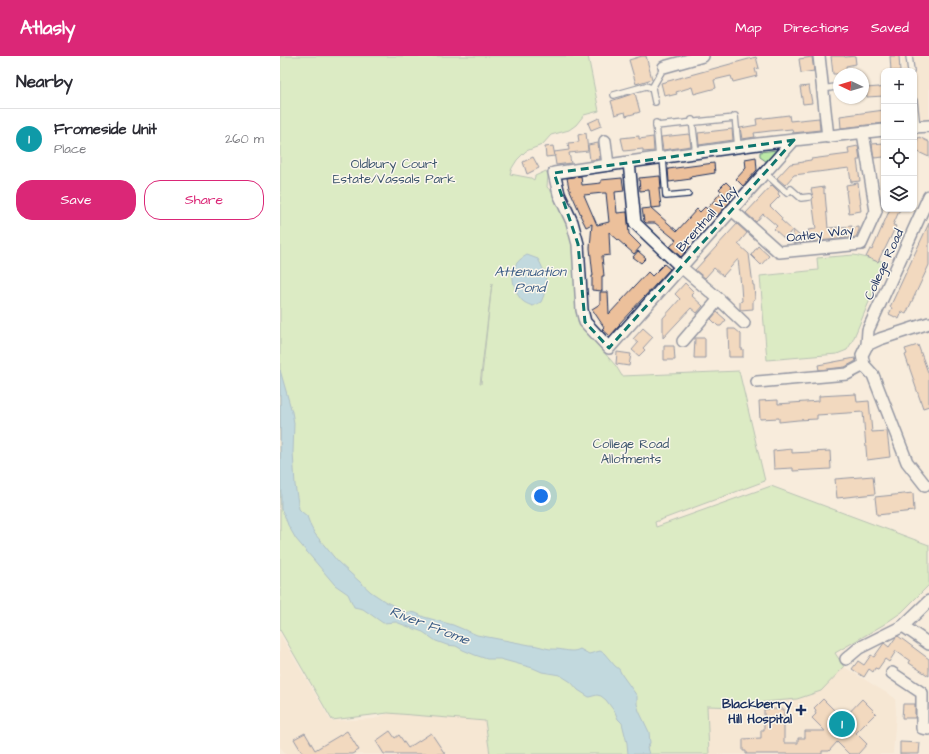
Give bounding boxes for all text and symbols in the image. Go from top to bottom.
text: Atlasly [20,15,75,42]
text: Map [735,18,762,38]
text: Directions [784,18,849,38]
text: Saved [871,18,909,38]
north arrow [833,68,869,104]
map controls [881,68,917,212]
button: + [881,68,917,104]
text: Nearby [16,70,73,94]
button: − [881,104,917,140]
text: Fromeside Unit [54,119,157,140]
text: 1 [28,130,30,148]
text: 260 m [225,130,264,148]
text: Place [54,140,86,158]
button: locate [881,140,917,176]
park label: Oldbury Court Estate/Vassals Park [333,155,455,188]
button: layers [881,176,917,212]
button: Save [16,180,136,220]
button: Share [144,180,264,220]
street label: Brentnall Way [672,182,742,256]
street label: Oatley Way [785,221,855,248]
street label: College Road [860,226,909,303]
water label: Attenuation Pond [494,262,567,298]
park label: College Road Allotments [593,435,670,468]
your location [531,486,551,506]
water label: River Frome [387,602,474,651]
place label: Blackberry Hill Hospital [722,695,793,729]
marker: Blackberry Hill Hospital [795,704,807,716]
pin: 1 [829,709,855,739]

